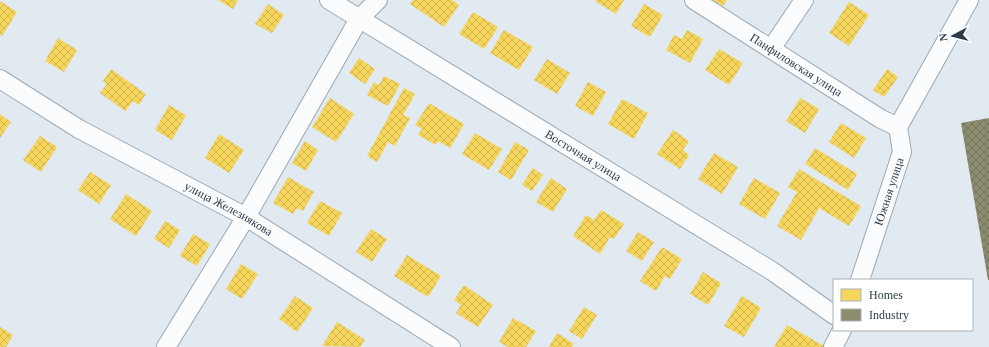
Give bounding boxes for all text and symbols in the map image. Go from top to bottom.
north arrow [933,16,973,56]
street label: Панфиловская улица [747,30,845,100]
text: N [937,32,950,42]
street label: Восточная улица [543,127,624,184]
street label: Южная улица [871,155,907,227]
street label: улица Железнякова [182,179,276,239]
legend [833,279,973,331]
text: Homes [869,288,903,302]
text: Industry [869,308,909,322]

